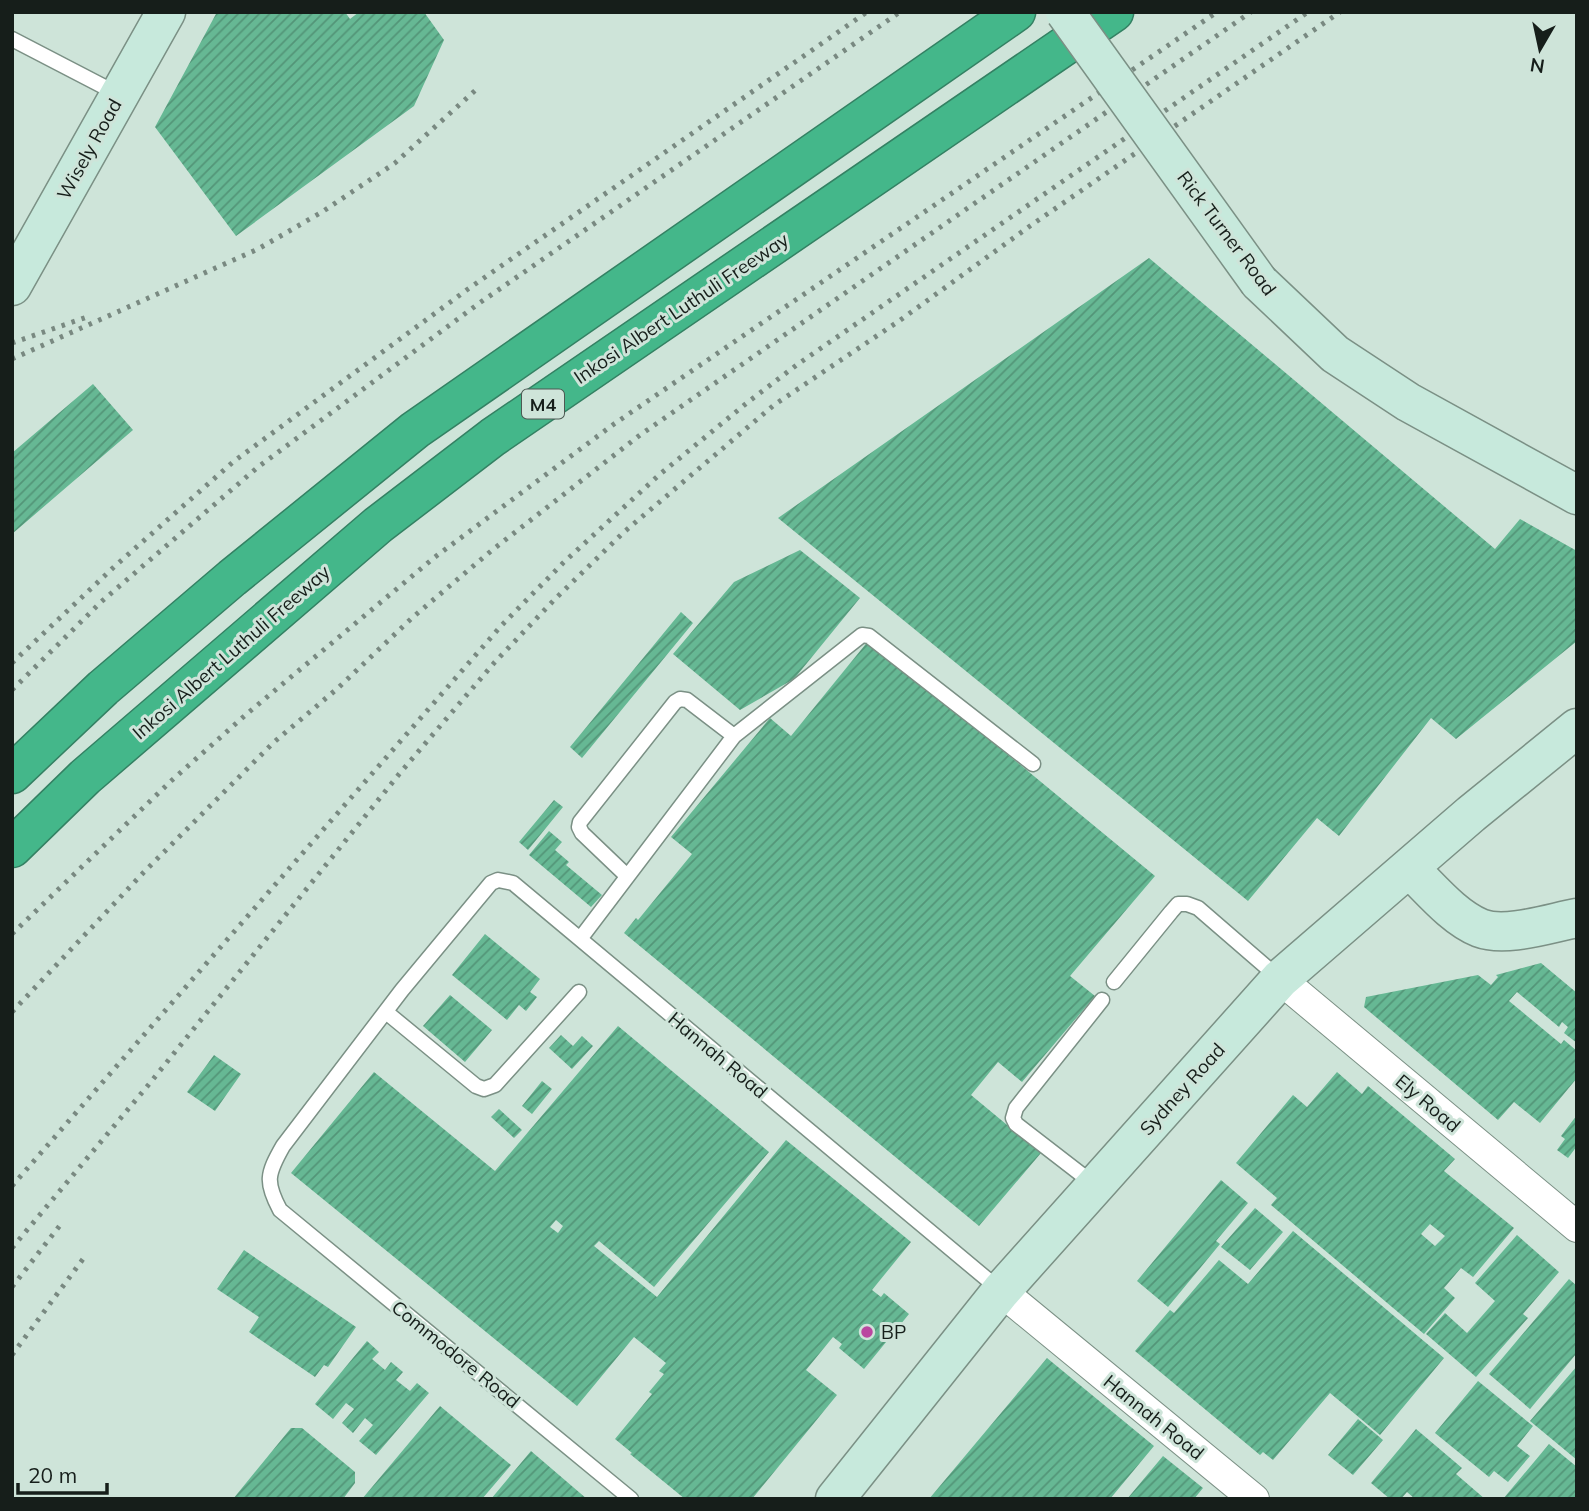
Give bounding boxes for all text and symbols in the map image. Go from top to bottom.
north arrow [1505,14,1575,84]
text: N [1528,53,1546,79]
street label: Wisely Road [51,94,127,204]
street label: Rick Turner Road [1172,166,1282,300]
street label: Inkosi Albert Luthuli Freeway [569,227,793,389]
road number: M4 [522,390,564,418]
street label: Inkosi Albert Luthuli Freeway [127,560,335,744]
street label: Hannah Road [663,1007,773,1103]
street label: Sydney Road [1134,1038,1230,1140]
street label: Ely Road [1391,1069,1465,1137]
street label: Commodore Road [387,1295,525,1413]
place label: BP [881,1320,906,1344]
marker: BP [859,1324,875,1340]
street label: Hannah Road [1099,1369,1209,1465]
scale bar [18,1452,107,1496]
text: 20 m [28,1462,77,1488]

